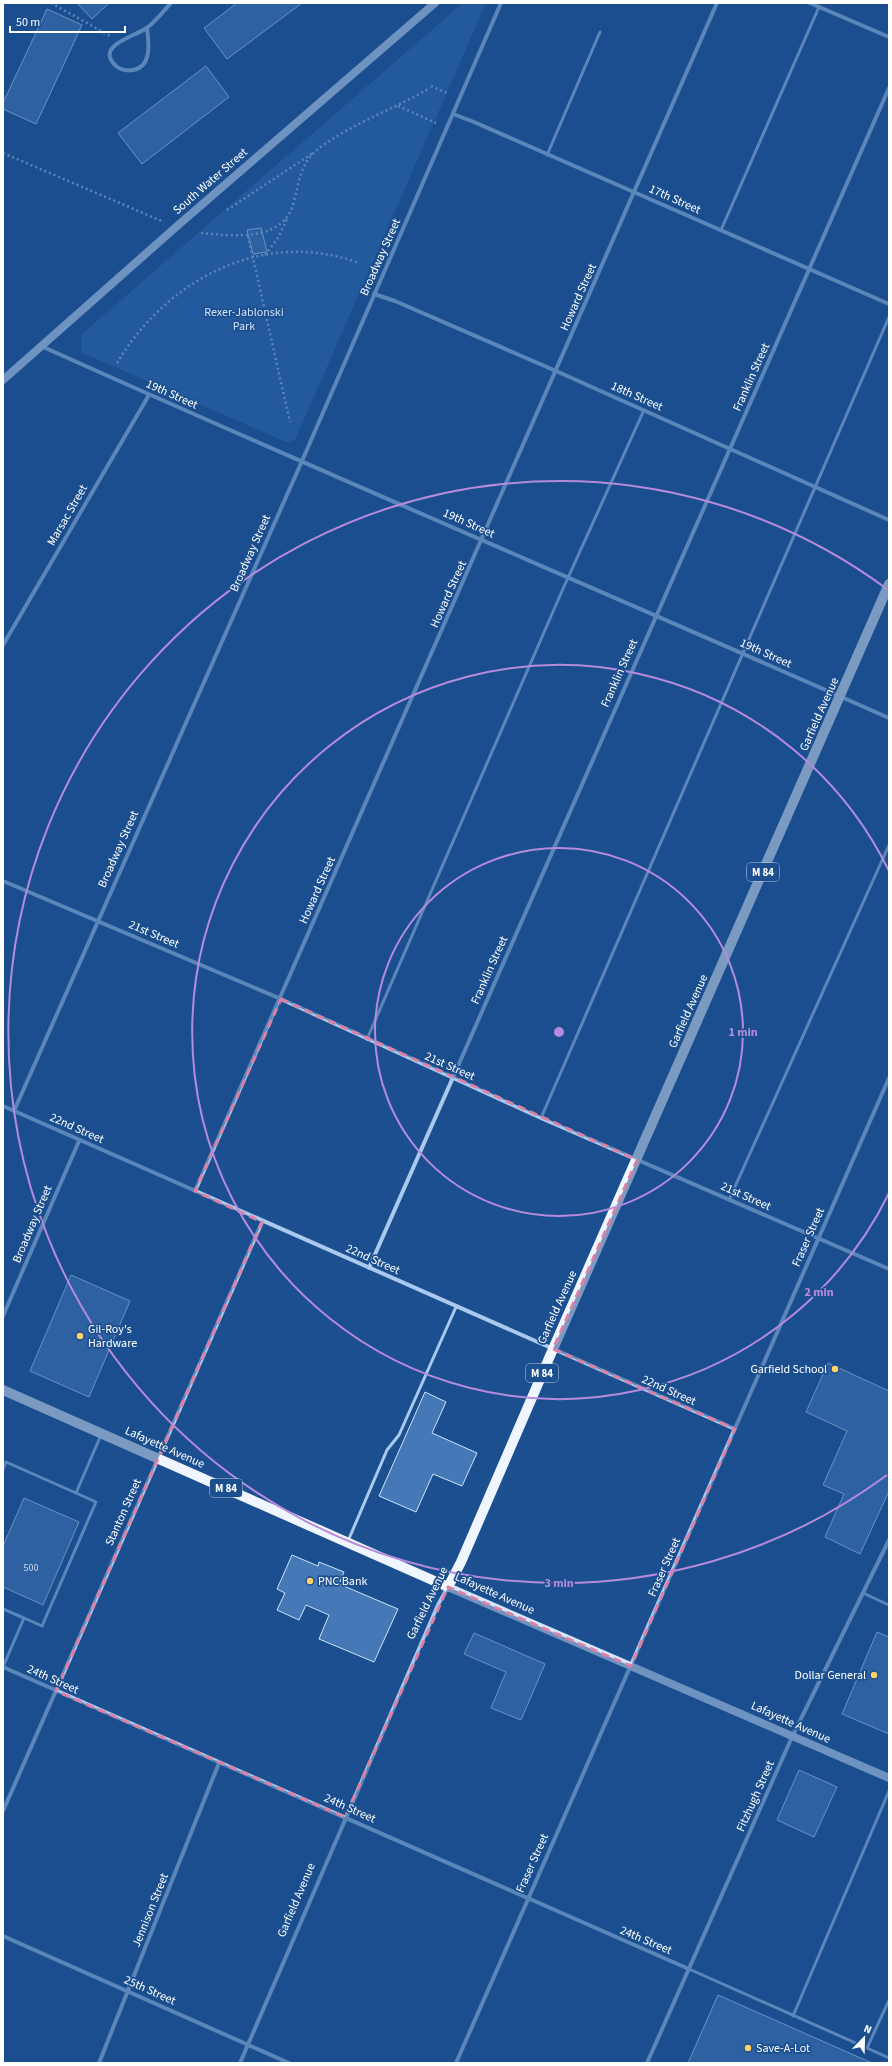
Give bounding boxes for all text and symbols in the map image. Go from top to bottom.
scale bar [10,8,125,34]
text: 50 m [16,14,40,31]
street label: South Water Street [169,144,251,219]
street label: 17th Street [646,181,703,218]
street label: Broadway Street [356,216,405,298]
street label: Howard Street [556,261,601,334]
park label: Rexer-Jablonski Park [204,304,284,335]
street label: Franklin Street [729,340,774,414]
street label: 19th Street [143,376,200,413]
street label: 18th Street [608,378,665,415]
street label: Marsac Street [43,482,92,549]
street label: 19th Street [440,505,497,542]
street label: Broadway Street [226,512,275,594]
street label: Howard Street [426,558,471,631]
street label: 19th Street [737,635,794,672]
street label: Franklin Street [597,636,642,710]
street label: Garfield Avenue [796,675,843,754]
street label: Broadway Street [94,808,143,890]
street label: Howard Street [295,854,340,927]
road number: M 84 [747,863,779,881]
street label: 21st Street [126,916,182,953]
street label: Franklin Street [467,933,512,1007]
street label: Garfield Avenue [665,972,712,1051]
text: 1 min [728,1024,758,1041]
centre of rings [552,1025,566,1039]
street label: 21st Street [422,1048,478,1085]
street label: 22nd Street [47,1109,107,1148]
street label: 21st Street [718,1178,774,1215]
street label: Broadway Street [8,1183,56,1266]
street label: Fraser Street [788,1205,829,1270]
street label: 22nd Street [343,1240,403,1279]
street label: Garfield Avenue [534,1268,581,1347]
text: 2 min [804,1284,834,1301]
place label: Gil-Roy's Hardware [88,1321,137,1352]
marker: Gil-Roy's Hardware [75,1331,85,1341]
place label: Garfield School [750,1361,827,1378]
road number: M 84 [526,1364,558,1382]
marker: Garfield School [830,1364,840,1374]
street label: 22nd Street [639,1371,699,1410]
street label: Lafayette Avenue [122,1422,207,1473]
street label: Stanton Street [101,1476,146,1549]
road number: M 84 [210,1479,242,1497]
street label: Fraser Street [644,1535,685,1600]
house number: 500 [24,1561,38,1575]
street label: Garfield Avenue [402,1564,452,1643]
street label: Lafayette Avenue [452,1568,537,1619]
place label: PNC Bank [318,1573,367,1590]
text: 3 min [544,1575,574,1592]
marker: PNC Bank [305,1576,315,1586]
street label: 24th Street [24,1661,81,1698]
place label: Dollar General [795,1667,866,1684]
marker: Dollar General [869,1670,879,1680]
street label: Lafayette Avenue [748,1697,833,1748]
street label: Fitzhugh Street [732,1758,779,1834]
street label: 24th Street [321,1790,378,1827]
street label: Fraser Street [512,1831,553,1896]
street label: Garfield Avenue [273,1860,320,1940]
street label: Jennison Street [128,1871,173,1950]
street label: 24th Street [617,1922,674,1959]
street label: 25th Street [121,1972,178,2009]
north arrow [844,2018,884,2058]
text: N [861,2021,874,2038]
place label: Save-A-Lot [756,2040,810,2057]
marker: Save-A-Lot [743,2043,753,2053]

